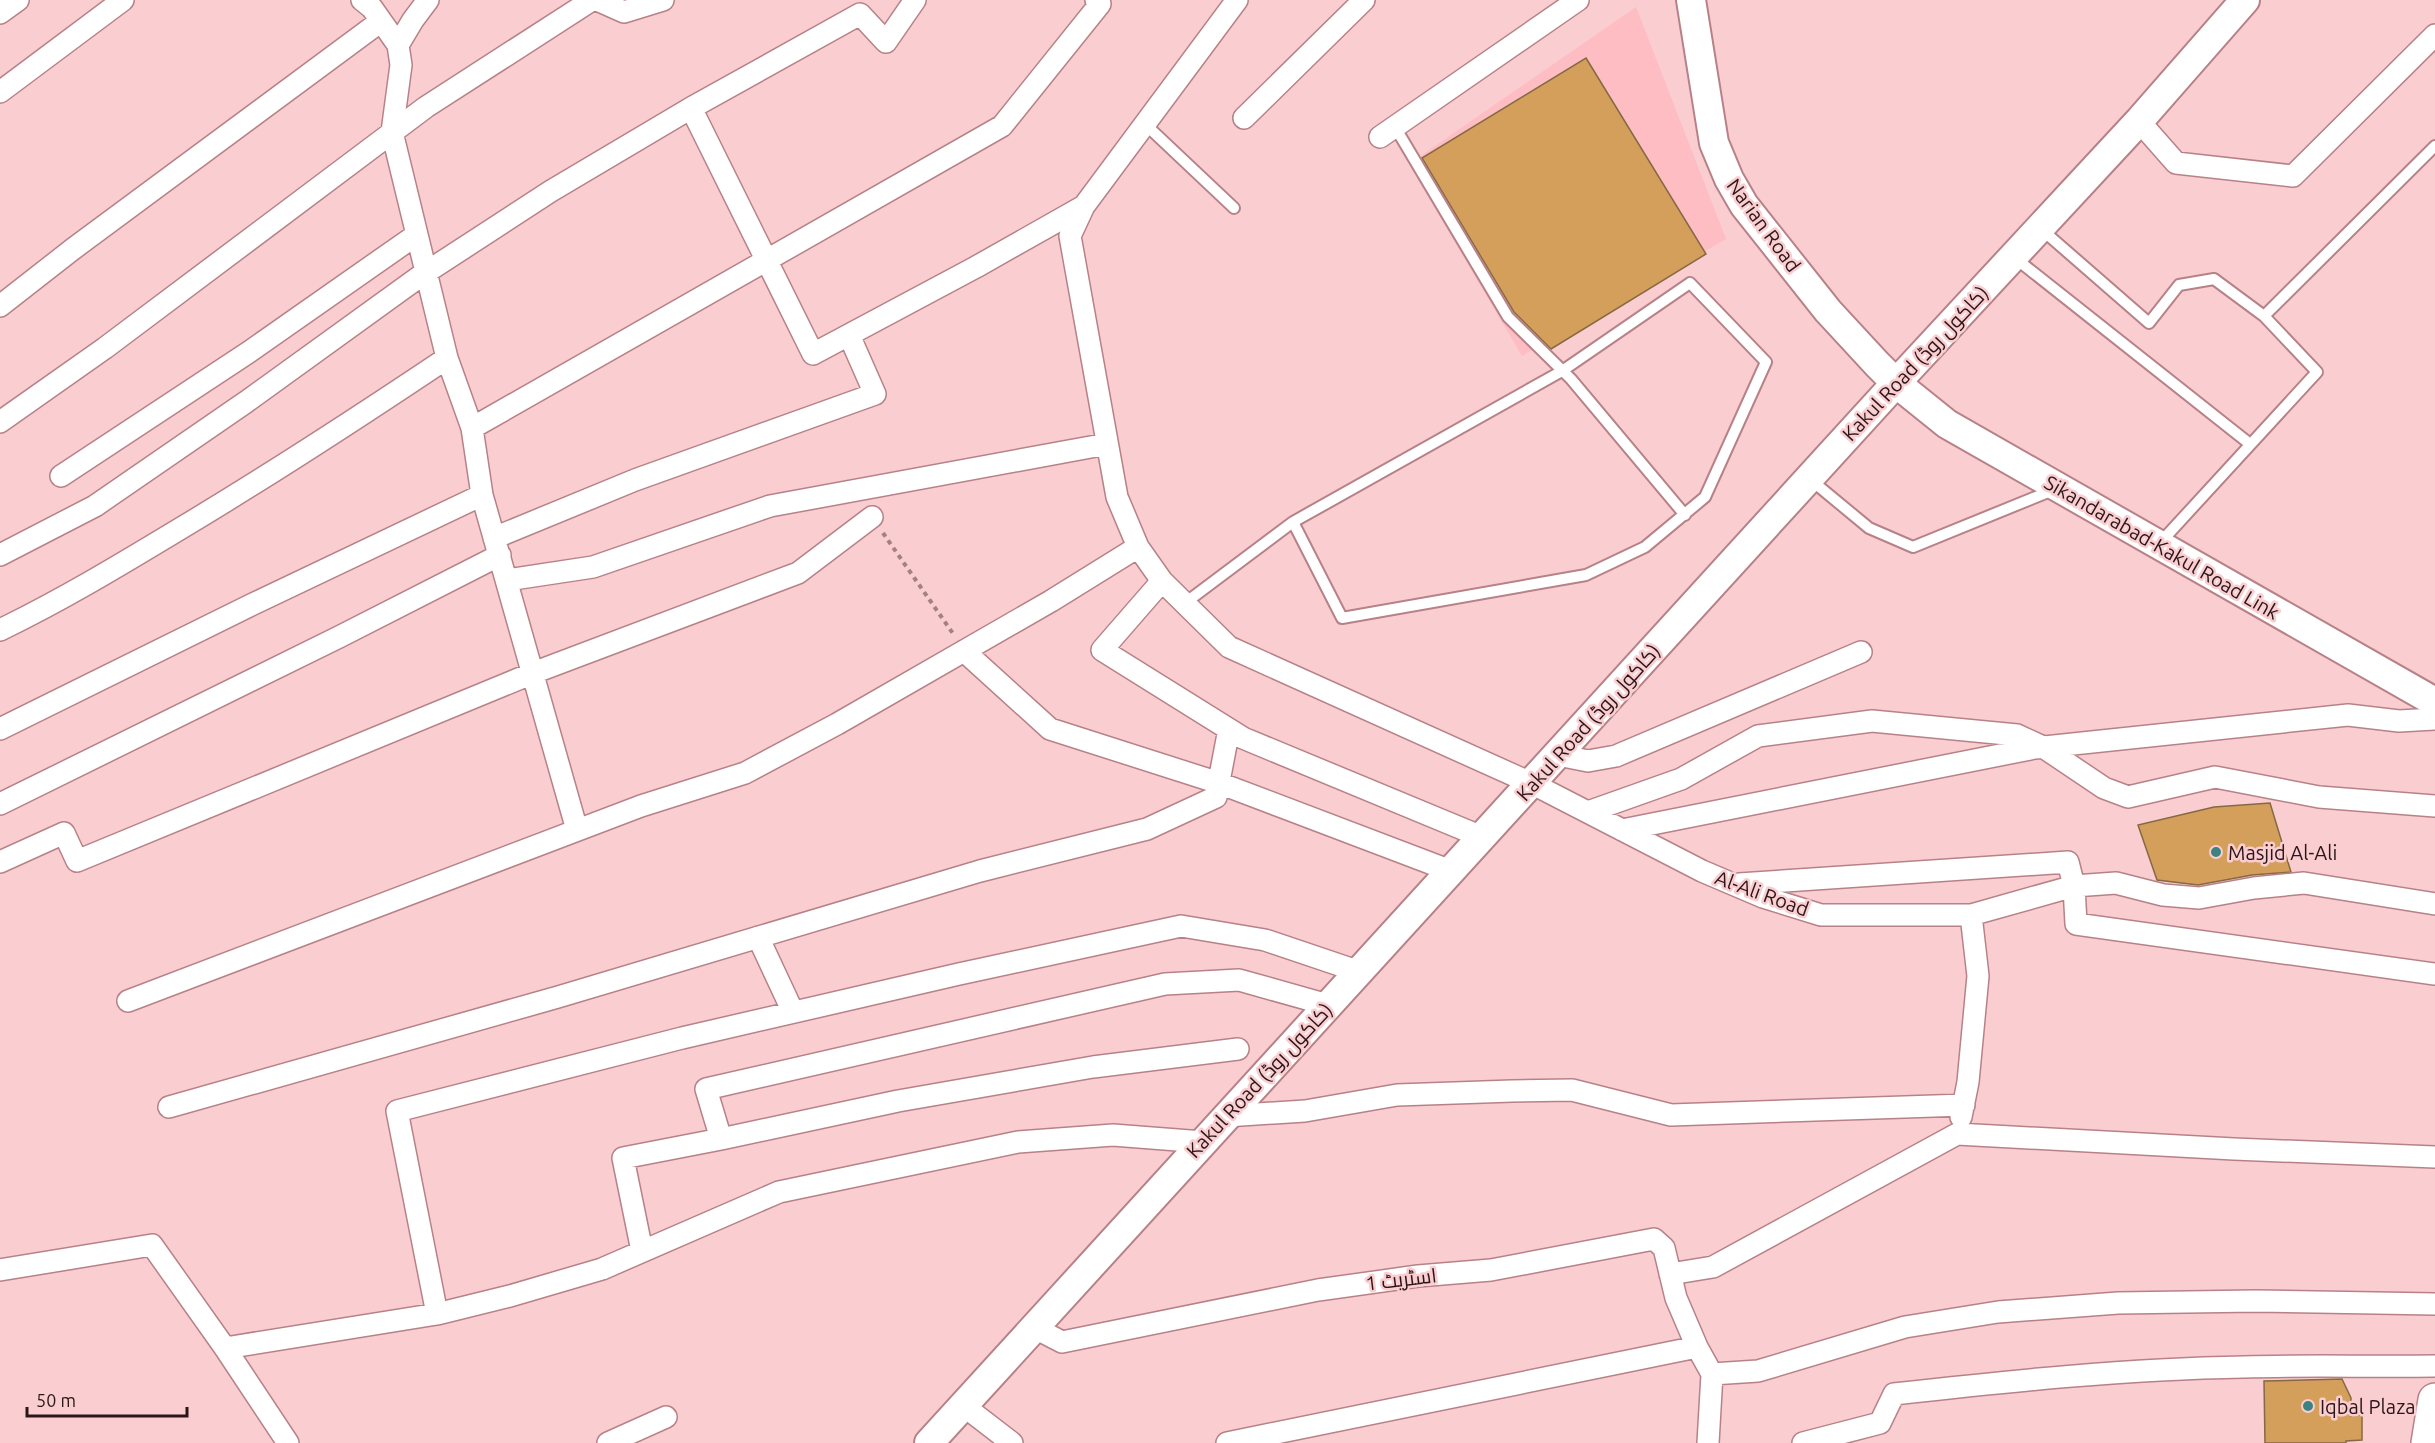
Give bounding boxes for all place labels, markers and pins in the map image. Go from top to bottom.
place label: Masjid Al-Ali [2228,841,2337,864]
marker: Masjid Al-Ali [2209,845,2223,859]
place label: Iqbal Plaza [2320,1395,2416,1418]
marker: Iqbal Plaza [2301,1399,2315,1413]

